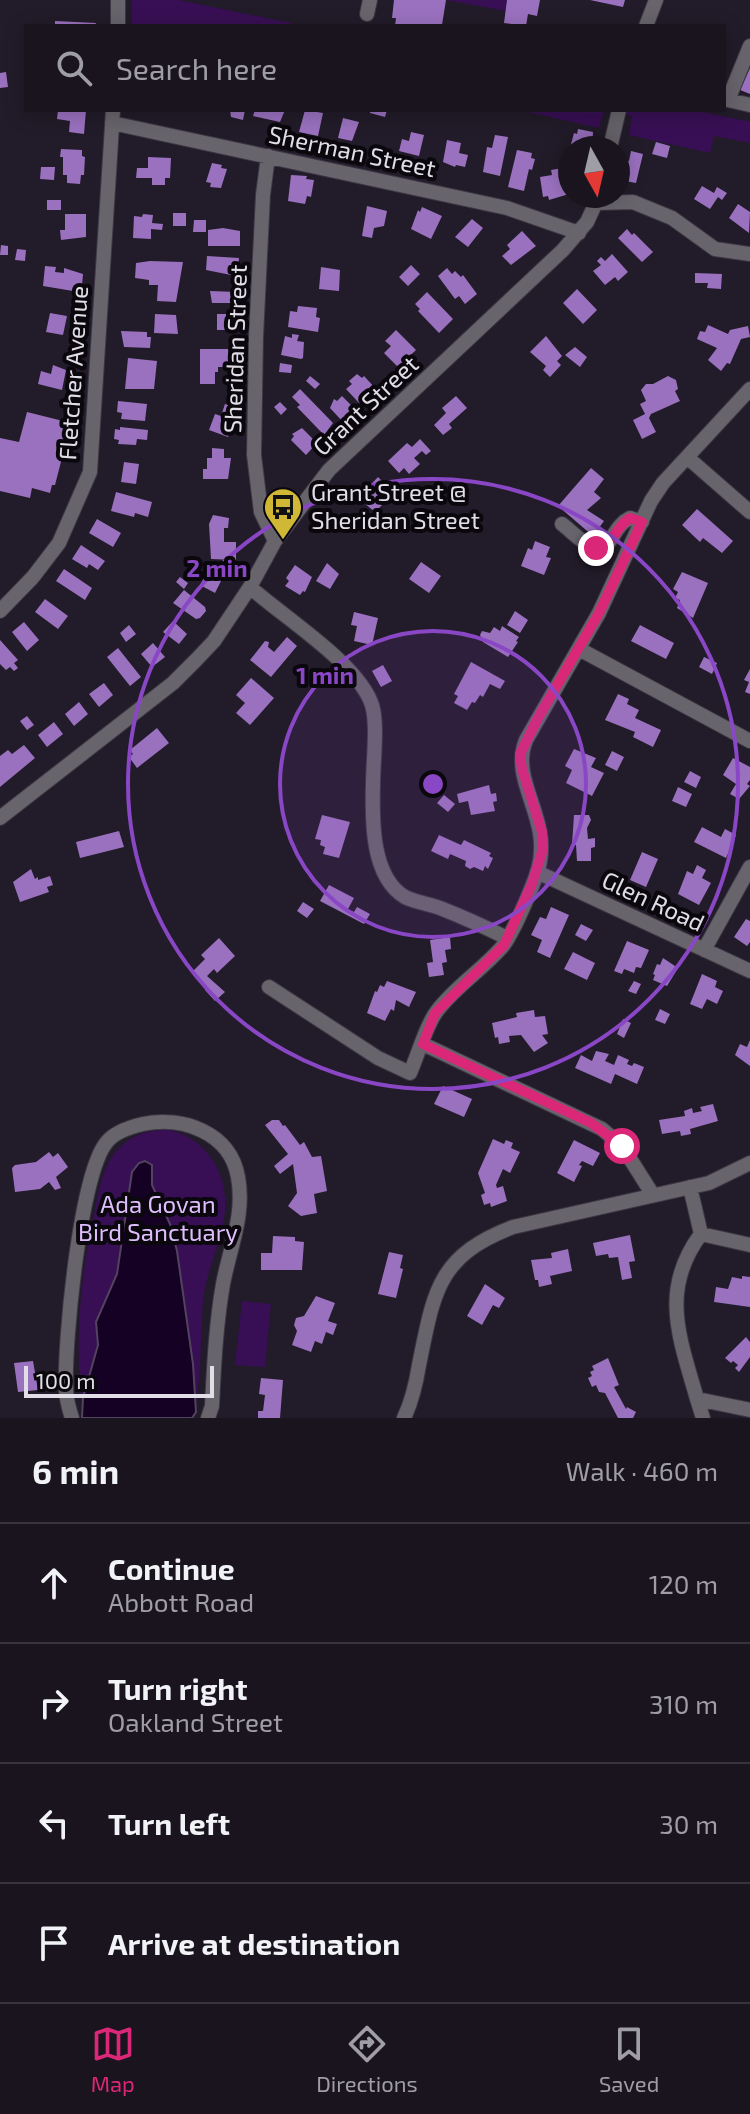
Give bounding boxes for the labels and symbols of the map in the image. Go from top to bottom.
street label: Sherman Street [266,119,439,182]
north arrow [558,136,630,208]
street label: Sheridan Street [217,264,252,434]
street label: Fletcher Avenue [52,285,93,461]
street label: Grant Street [306,349,424,461]
place label: Grant Street @ Sheridan Street [311,477,480,534]
bus stop icon: Grant Street @ Sheridan Street [262,486,304,541]
route end [578,530,614,566]
text: 2 min [186,553,248,582]
text: 1 min [296,660,354,689]
centre of rings [419,770,447,798]
street label: Glen Road [598,864,709,937]
route start [604,1128,640,1164]
park label: Ada Govan Bird Sanctuary [78,1189,238,1246]
scale bar [24,1362,214,1398]

